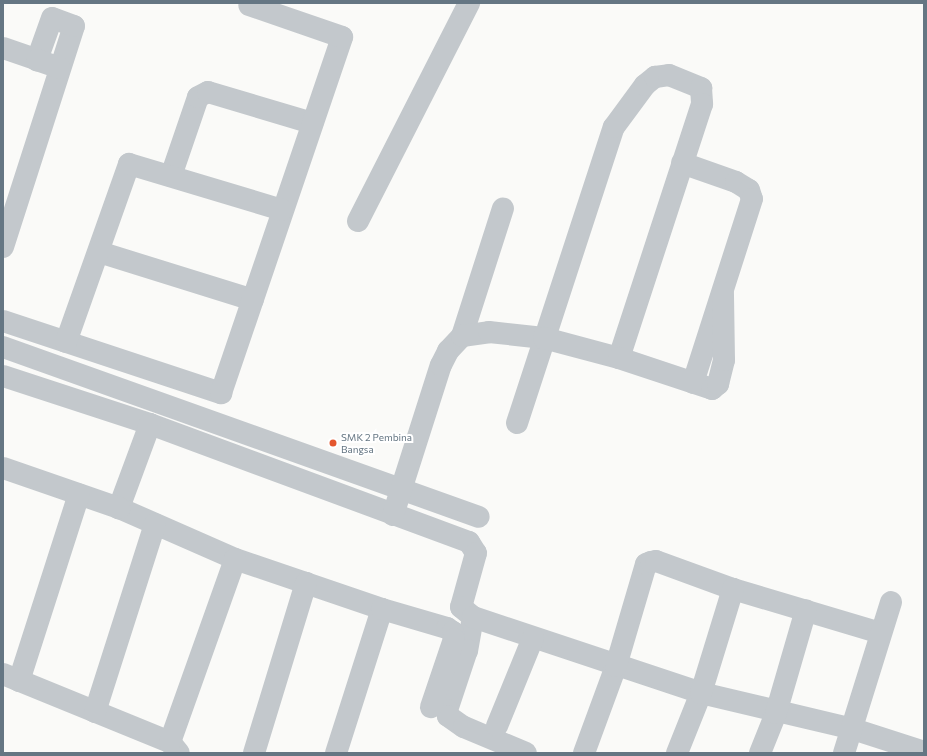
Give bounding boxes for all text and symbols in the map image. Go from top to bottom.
place label: SMK 2 Pembina Bangsa [341,431,412,454]
marker: SMK 2 Pembina Bangsa [328,438,338,448]

